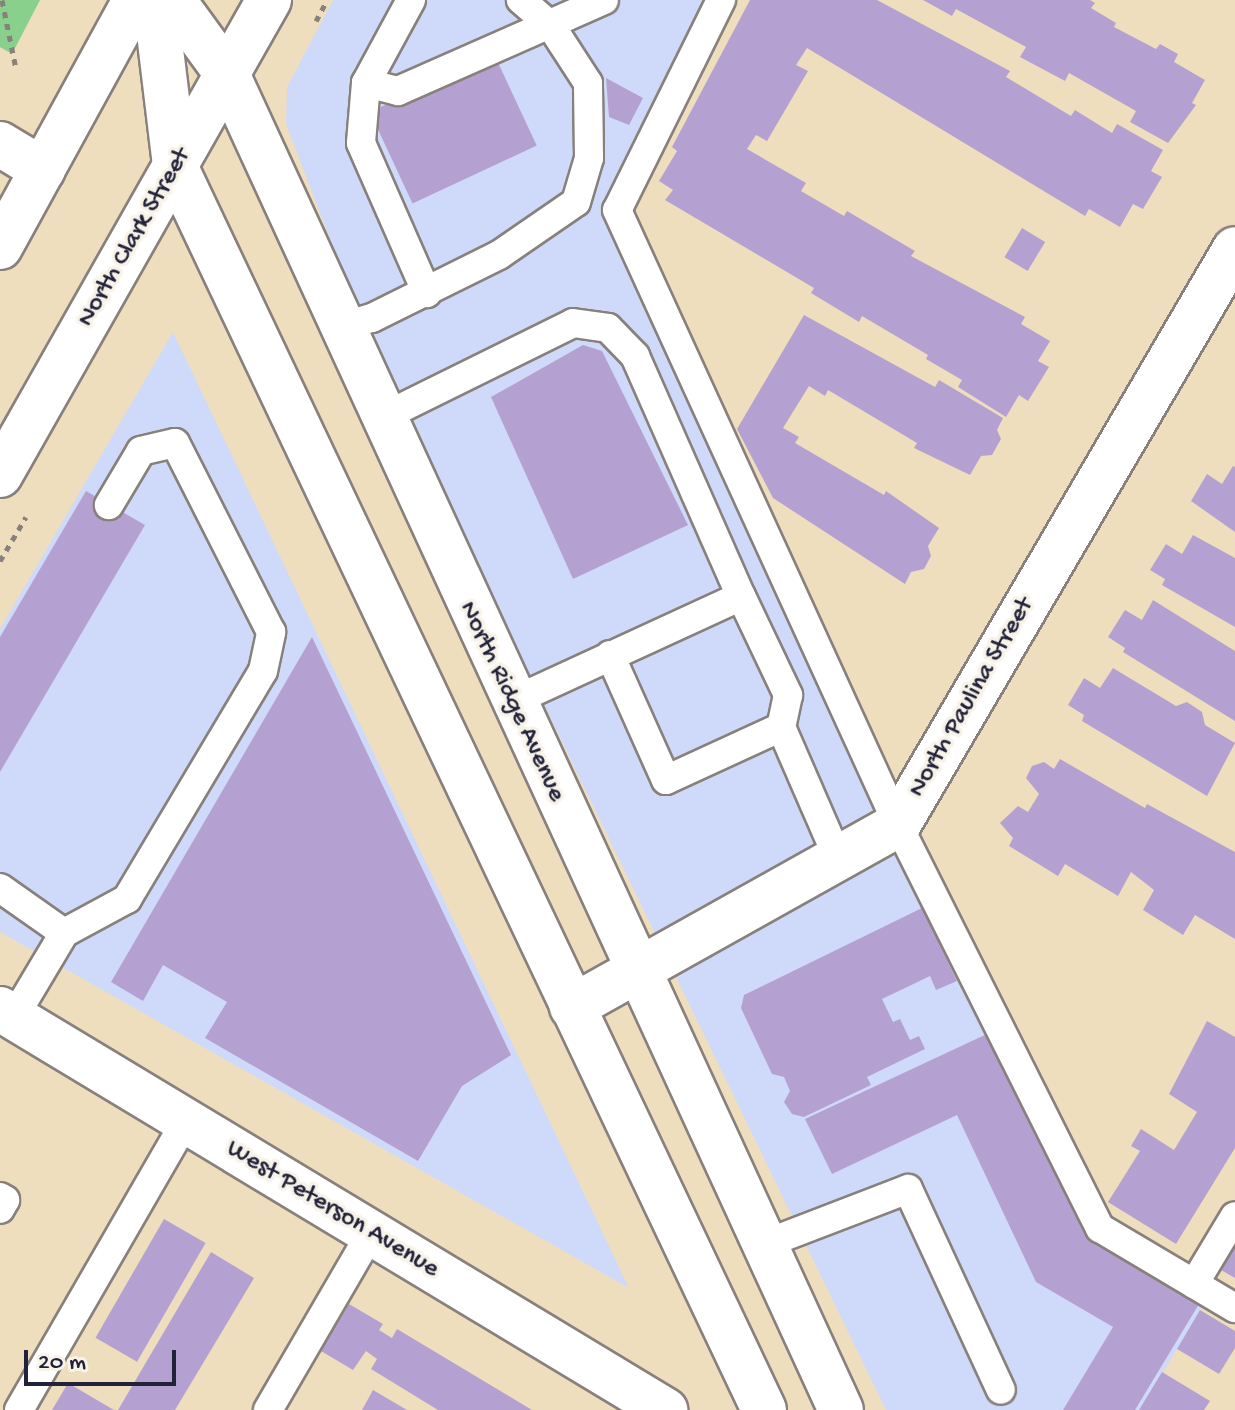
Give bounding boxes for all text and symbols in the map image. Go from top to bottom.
street label: North Clark Street [71,143,199,333]
street label: North Paulina Street [902,593,1042,803]
street label: North Ridge Avenue [451,597,571,807]
street label: West Peterson Avenue [220,1134,444,1286]
scale bar [28,1334,180,1384]
text: 20 m [38,1349,86,1378]

